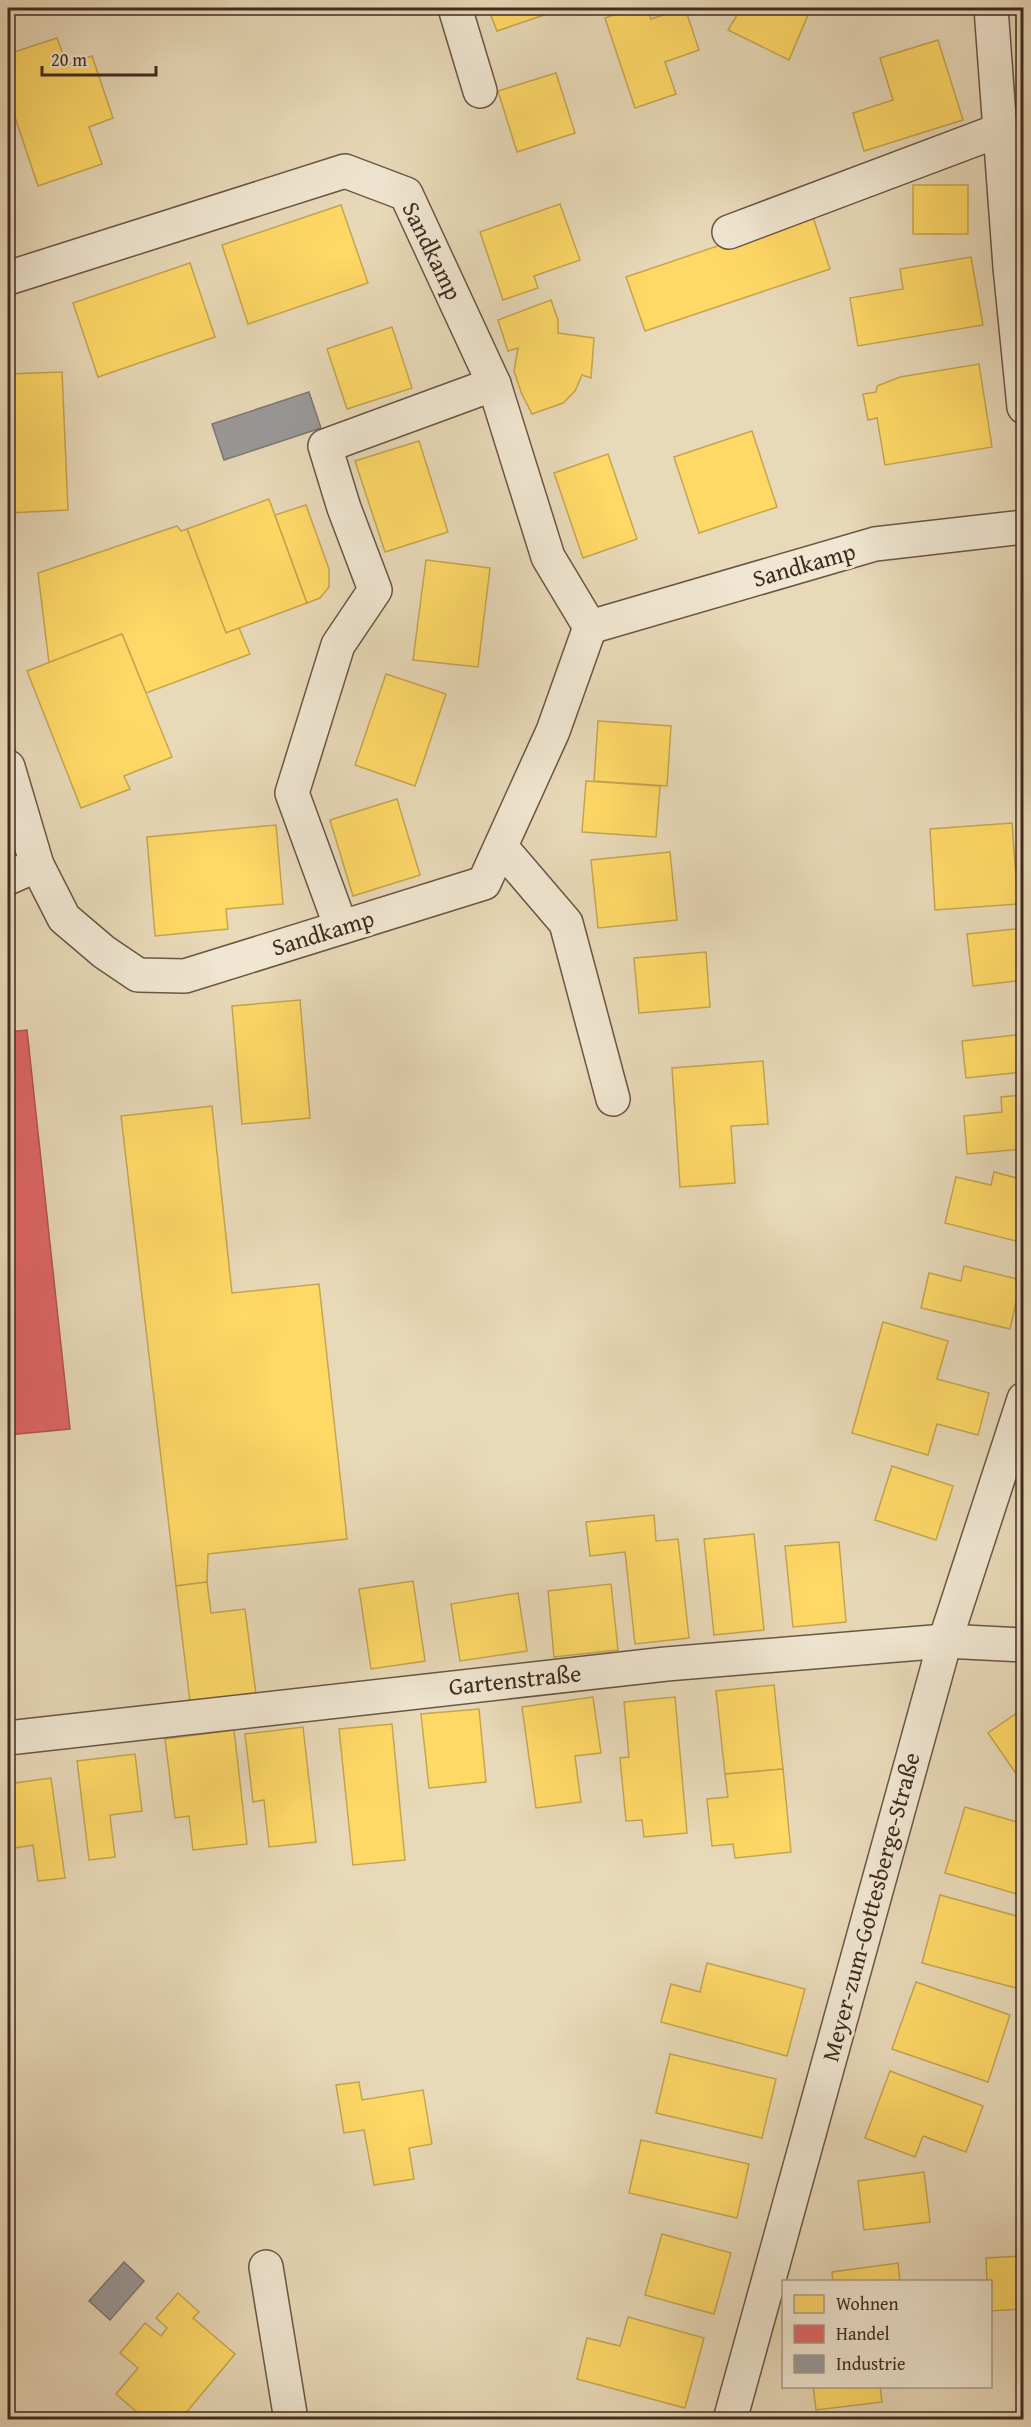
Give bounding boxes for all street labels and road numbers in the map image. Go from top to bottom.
street label: Sandkamp [394,196,471,306]
street label: Sandkamp [748,533,859,596]
street label: Sandkamp [267,900,378,965]
street label: Gartenstraße [447,1655,583,1704]
street label: Meyer-zum-Gottesberge-Straße [812,1748,929,2065]

